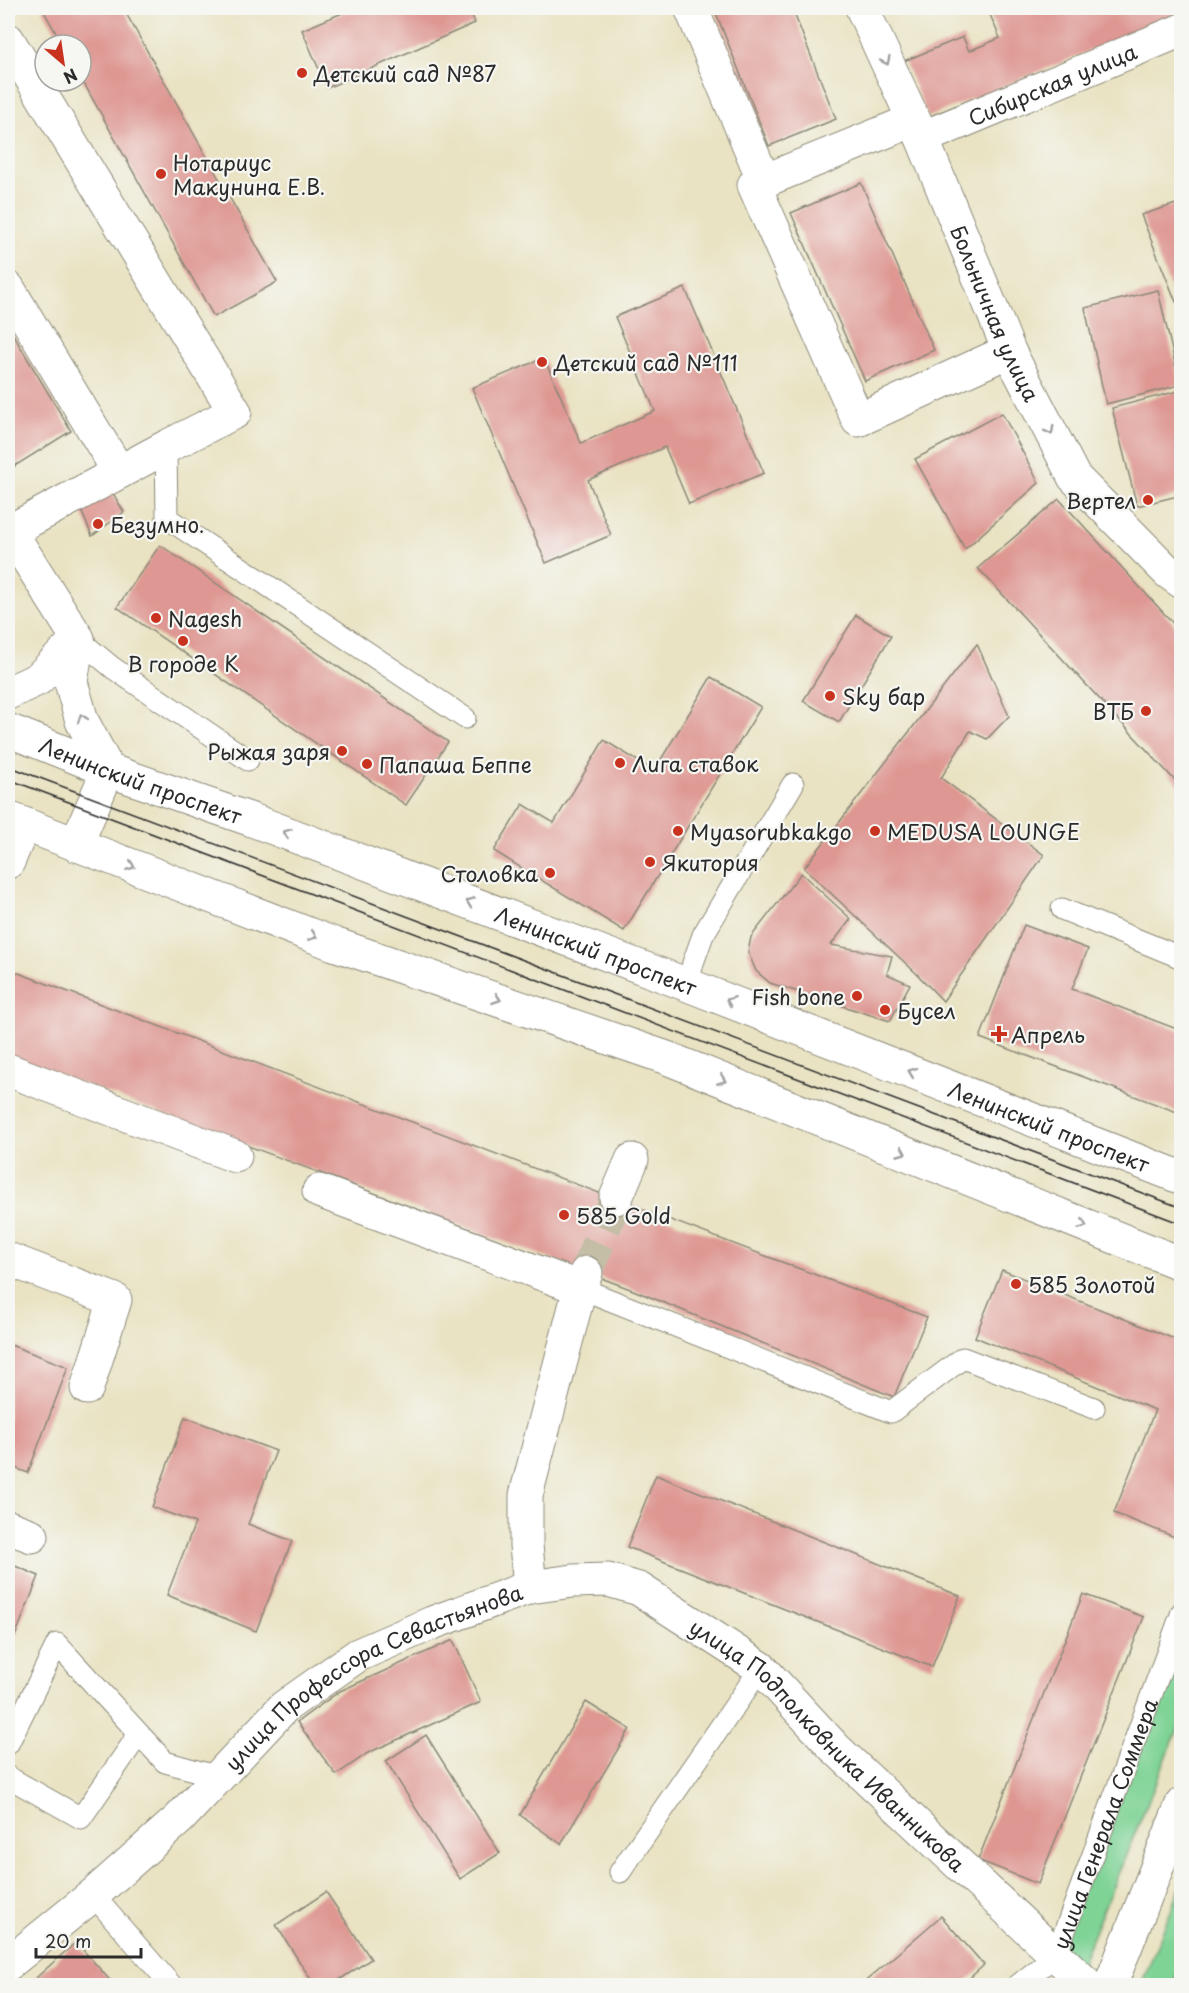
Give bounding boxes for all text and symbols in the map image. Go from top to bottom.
north arrow [33,33,93,93]
street label: Сибирская улица [963,34,1142,133]
one-way arrow [879,54,891,65]
place label: Детский сад №87 [313,57,496,89]
text: N [59,63,82,91]
marker: Детский сад №87 [295,66,309,80]
place label: Нотариус Макунина Е.В. [173,146,325,202]
marker: Нотариус Макунина Е.В. [154,167,168,181]
street label: Больничная улица [943,220,1049,407]
place label: Детский сад №111 [553,346,738,378]
marker: Детский сад №111 [535,355,549,369]
one-way arrow [1043,424,1054,435]
place label: Вертел [1066,484,1136,516]
marker: Вертел [1141,493,1155,507]
place label: Безумно. [110,508,205,540]
marker: Безумно. [91,517,105,531]
place label: Nagesh [168,602,242,634]
marker: Nagesh [149,611,163,625]
marker: В городе К [176,634,190,648]
place label: В городе К [127,647,239,679]
place label: Sky бар [842,680,925,712]
marker: Sky бар [823,689,837,703]
place label: ВТБ [1093,695,1134,727]
marker: ВТБ [1139,704,1153,718]
one-way arrow [77,713,89,724]
street label: Ленинский проспект [35,728,247,832]
place label: Рыжая заря [207,735,330,767]
marker: Рыжая заря [335,744,349,758]
place label: Лига ставок [632,747,759,779]
place label: Папаша Беппе [379,748,532,780]
marker: Лига ставок [613,756,627,770]
marker: Папаша Беппе [360,757,374,771]
place label: Myasorubkakgo [690,815,852,847]
place label: MEDUSA LOUNGE [887,815,1080,847]
marker: Myasorubkakgo [671,824,685,838]
marker: MEDUSA LOUNGE [868,824,882,838]
one-way arrow [282,828,293,840]
place label: Якитория [662,846,759,878]
marker: Якитория [643,855,657,869]
place label: Столовка [440,857,538,889]
one-way arrow [124,859,135,871]
marker: Столовка [543,866,557,880]
one-way arrow [465,897,476,909]
street label: Ленинский проспект [491,897,702,1003]
one-way arrow [307,928,318,941]
place label: Fish bone [751,980,845,1012]
marker: Fish bone [850,989,864,1003]
one-way arrow [491,992,502,1005]
place label: Бусел [897,994,956,1026]
one-way arrow [726,996,737,1008]
marker: Бусел [878,1003,892,1017]
place label: Апрель [1011,1018,1085,1050]
marker: Апрель [992,1027,1006,1041]
one-way arrow [907,1067,918,1079]
one-way arrow [716,1072,726,1085]
street label: Ленинский проспект [944,1072,1155,1180]
one-way arrow [896,1145,907,1157]
place label: 585 Gold [576,1199,671,1231]
marker: 585 Gold [557,1208,571,1222]
one-way arrow [1077,1218,1088,1230]
place label: 585 Золотой [1028,1268,1156,1300]
marker: 585 Золотой [1009,1277,1023,1291]
street label: улица Профессора Севастьянова [216,1575,527,1778]
street label: улица Подполковника Иванникова [684,1610,973,1879]
street label: улица Генерала Соммера [1044,1693,1165,1953]
scale bar [36,1921,141,1959]
text: 20 m [45,1927,91,1954]

